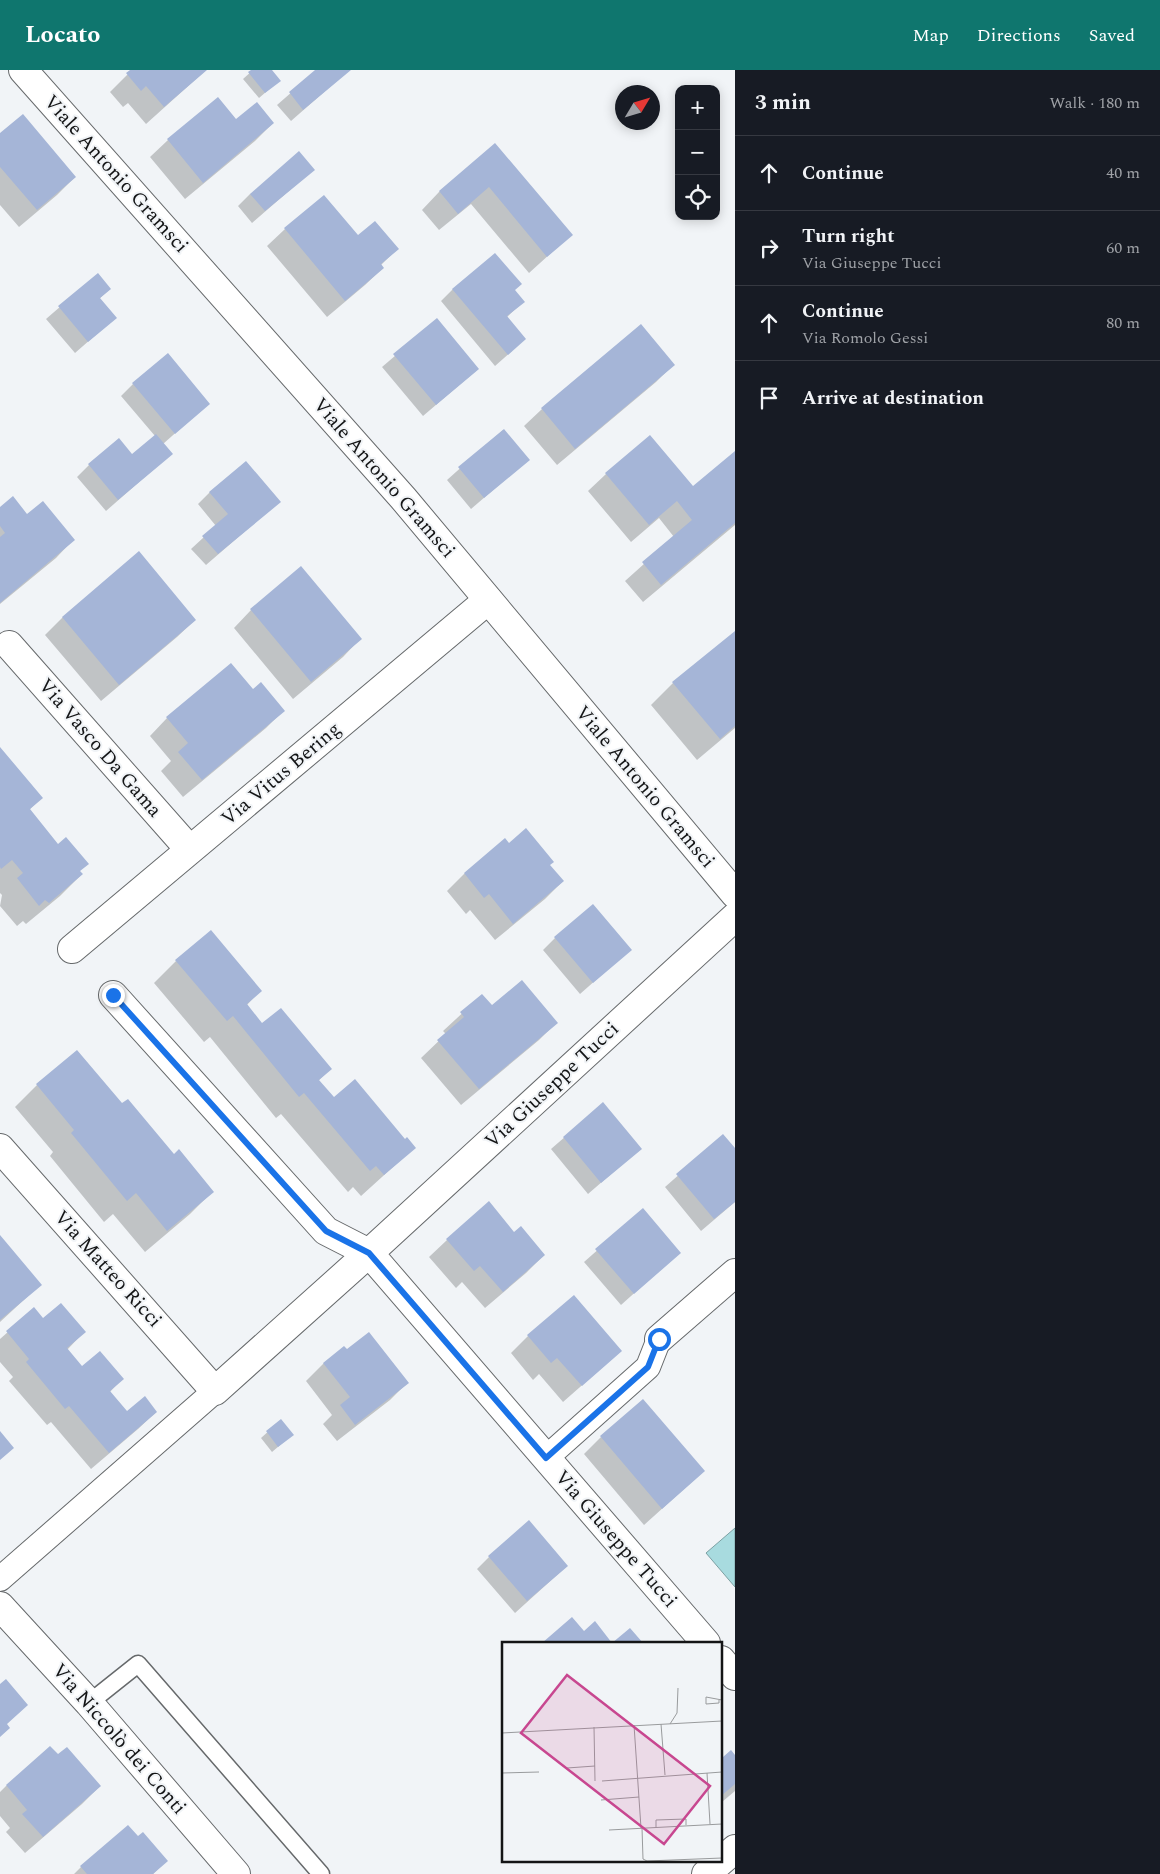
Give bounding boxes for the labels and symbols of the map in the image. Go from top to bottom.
north arrow [615,85,660,130]
street label: Viale Antonio Gramsci [36,88,196,260]
street label: Viale Antonio Gramsci [306,391,462,565]
street label: Via Vasco Da Gama [31,672,169,824]
street label: Viale Antonio Gramsci [568,699,722,875]
street label: Via Vitus Bering [214,715,348,833]
route end [102,984,125,1007]
street label: Via Giuseppe Tucci [478,1015,626,1155]
street label: Via Matteo Ricci [47,1203,169,1335]
route start [648,1328,671,1351]
street label: Via Giuseppe Tucci [547,1463,685,1615]
inset map [502,1642,722,1862]
street label: Via Niccolò dei Conti [45,1657,193,1821]

